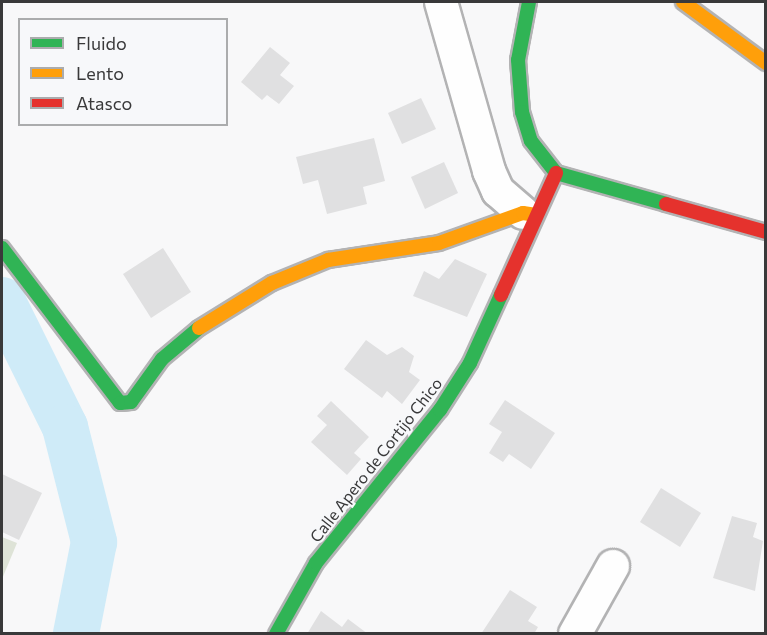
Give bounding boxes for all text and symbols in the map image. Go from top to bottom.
legend [18,18,228,126]
text: Fluido [76,32,127,54]
text: Lento [76,62,124,84]
text: Atasco [76,92,132,114]
street label: Calle Apero de Cortijo Chico [306,374,446,546]

